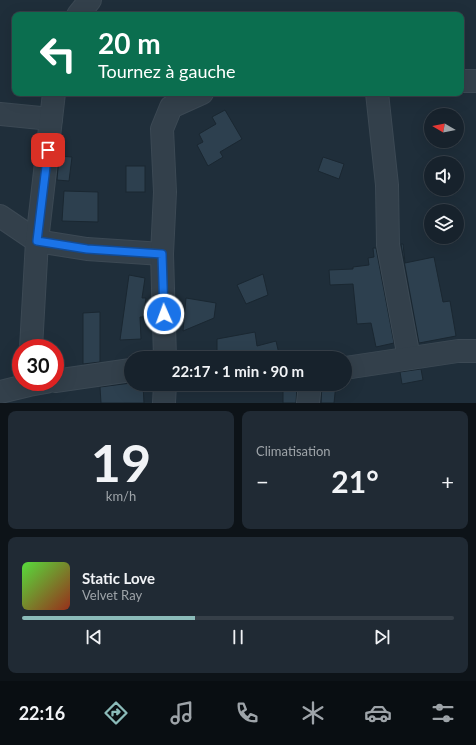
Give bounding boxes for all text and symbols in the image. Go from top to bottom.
text: 20 m [98,26,161,60]
icon: left [32,28,84,80]
text: Tournez à gauche [98,60,236,82]
north arrow [424,108,464,148]
map controls [424,108,464,244]
pin [31,133,65,167]
icon: arrive [37,139,59,161]
button: sound [424,156,464,196]
button: layers [424,204,464,244]
position arrow [143,293,185,335]
speed limit sign: 30 [12,339,64,391]
text: 22:17 · 1 min · 90 m [172,362,304,380]
text: 19 [91,431,151,493]
text: Climatisation [256,443,331,459]
text: 21° [331,463,379,499]
text: − [256,468,269,495]
text: + [441,468,454,495]
text: km/h [106,488,136,504]
text: Static Love [82,569,155,587]
text: Velvet Ray [82,587,142,603]
icon: previous [83,626,105,648]
icon: pause [227,626,249,648]
icon: next [371,626,393,648]
icon: directions [102,699,130,727]
icon: music [168,699,196,727]
icon: phone [233,699,261,727]
icon: climate [299,699,327,727]
icon: car [364,699,392,727]
icon: filters [429,699,457,727]
text: 22:16 [19,702,65,724]

